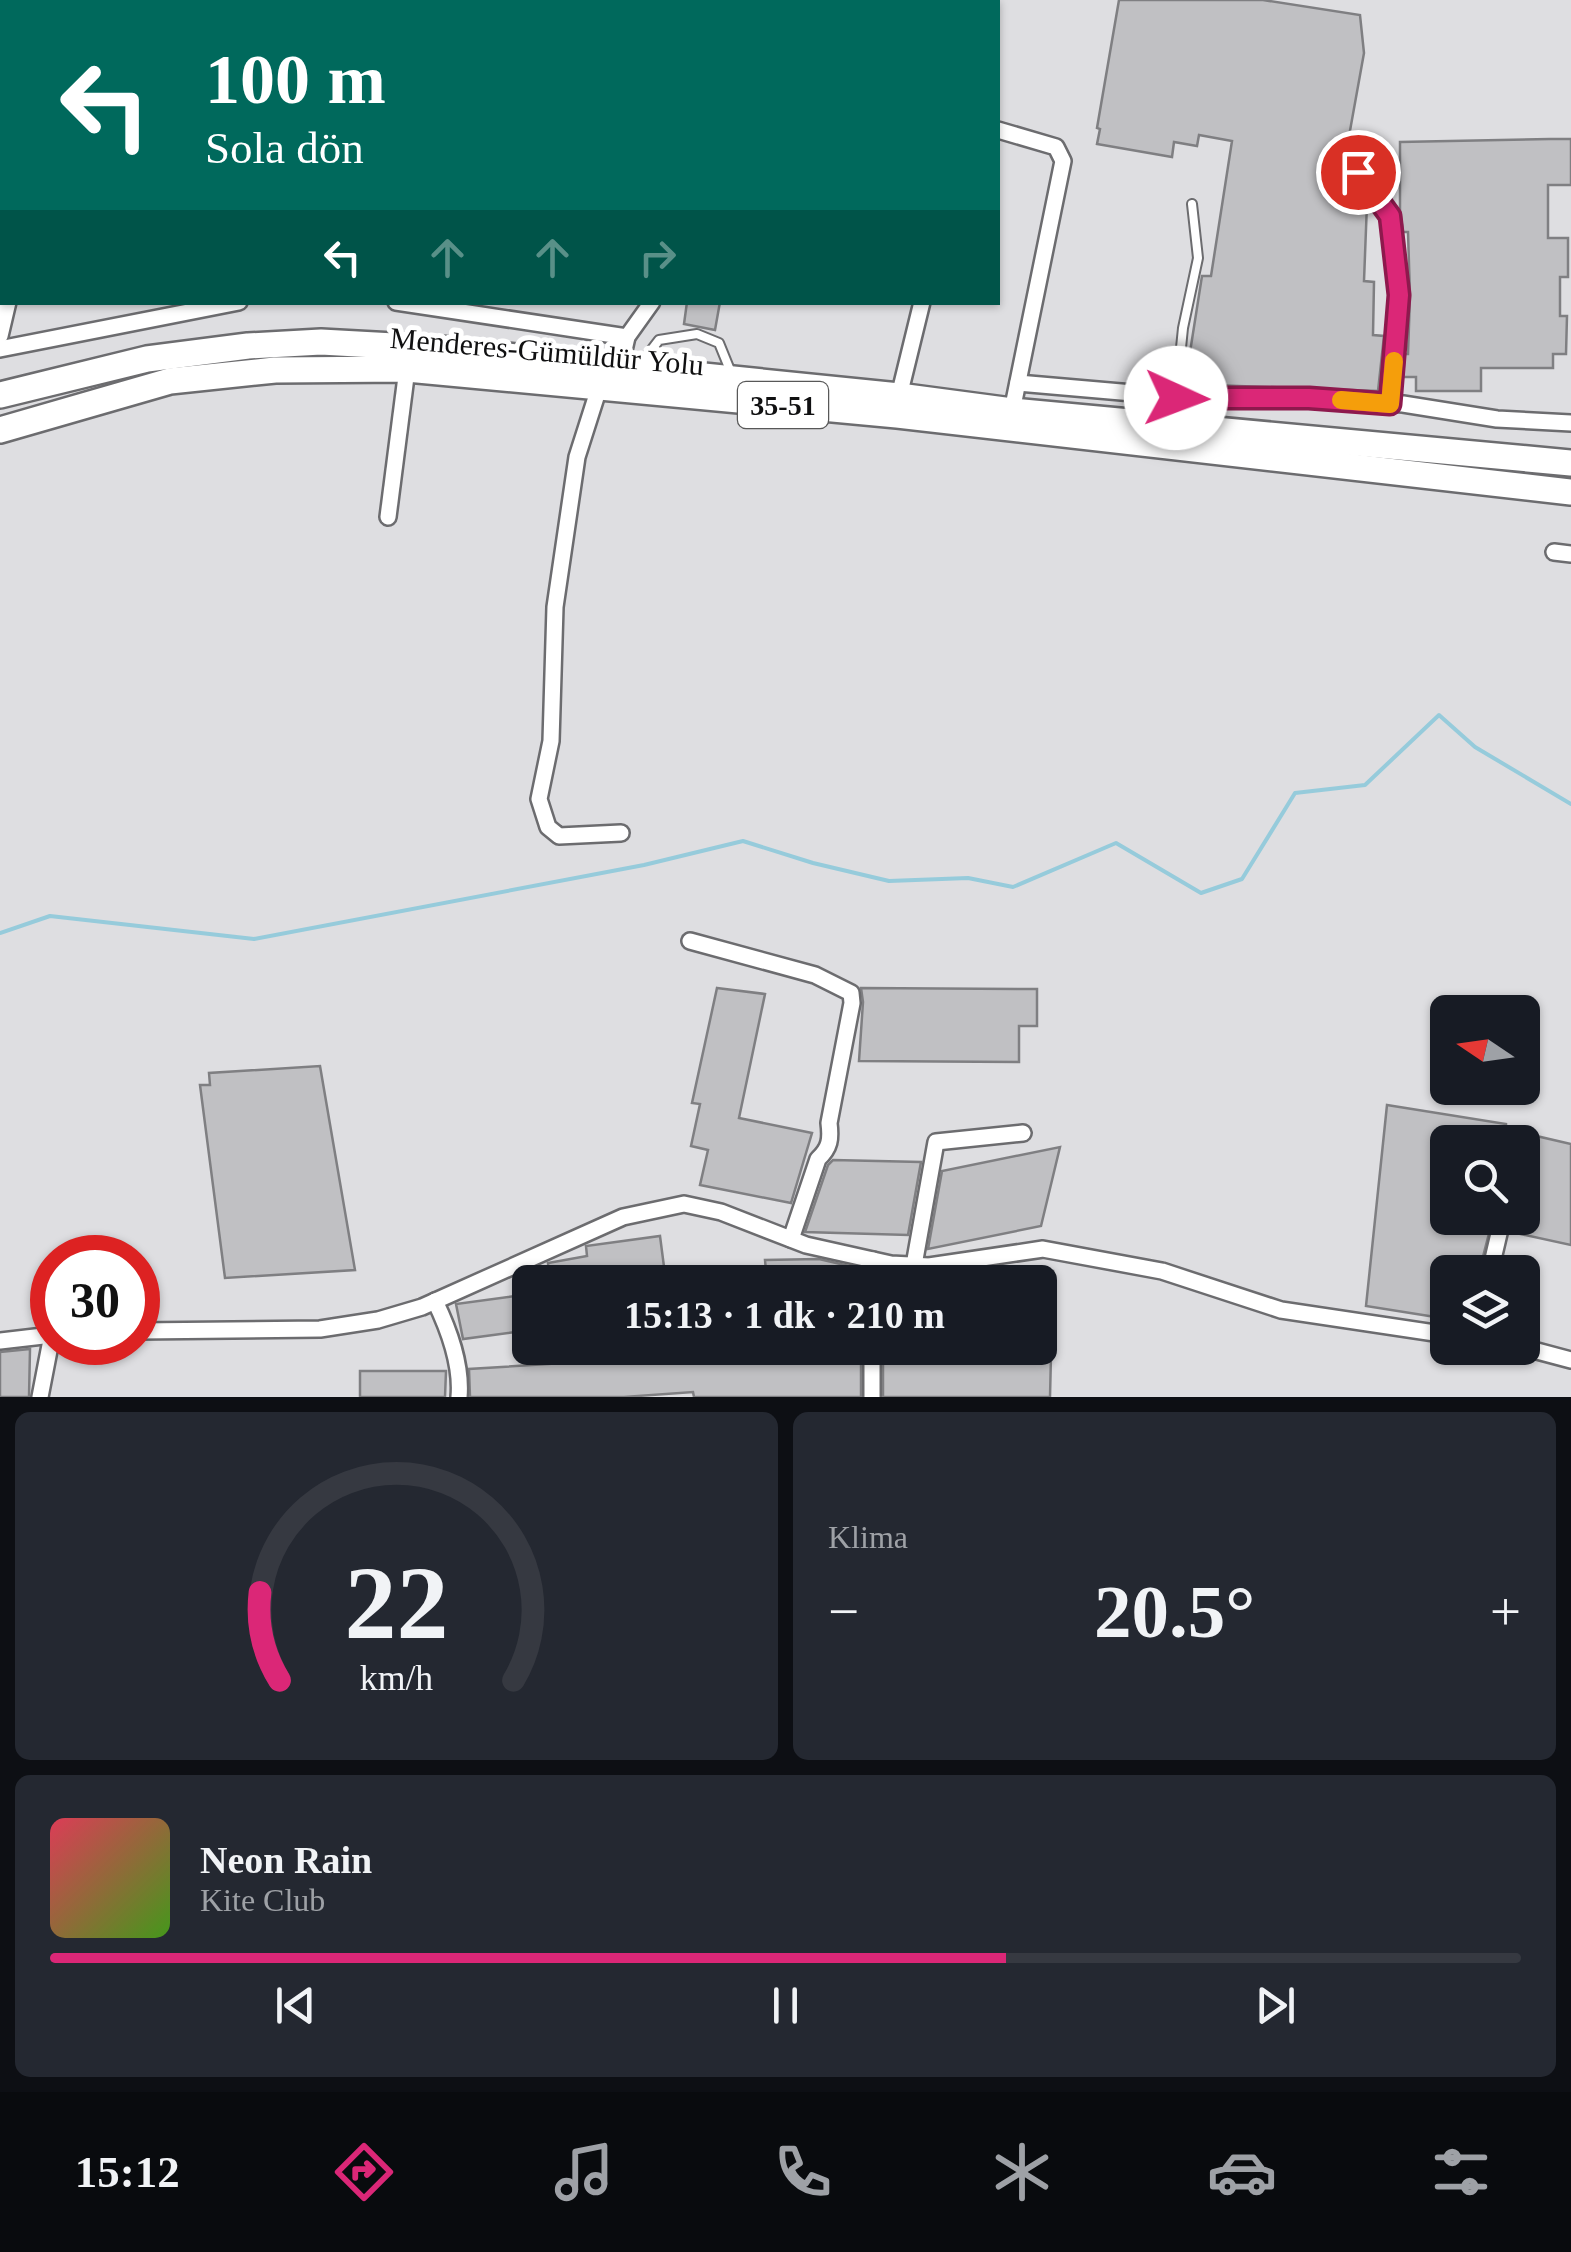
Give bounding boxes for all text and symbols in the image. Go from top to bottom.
icon: left [40,40,170,170]
text: 100 m [205,41,386,118]
text: Sola dön [205,123,364,173]
pin [1316,130,1401,215]
icon: arrive [1331,145,1386,200]
icon: left [315,230,370,285]
icon: ahead [420,230,475,285]
icon: ahead [525,230,580,285]
icon: right [630,230,685,285]
street label: Menderes-Gümüldür Yolu [389,321,705,381]
position arrow [1124,346,1228,450]
road number: 35-51 [738,382,828,428]
north arrow [1430,995,1540,1105]
map controls [1430,995,1540,1365]
button: search [1430,1125,1540,1235]
speed limit sign: 30 [30,1235,160,1365]
button: layers [1430,1255,1540,1365]
text: 15:13 · 1 dk · 210 m [624,1294,945,1336]
text: Klima [828,1519,908,1555]
text: 22 [345,1545,449,1660]
text: 20.5° [1094,1570,1255,1653]
text: − [828,1581,859,1642]
text: + [1490,1581,1521,1642]
text: km/h [360,1658,433,1698]
text: Neon Rain [200,1839,372,1881]
text: Kite Club [200,1882,325,1918]
icon: previous [268,1978,323,2033]
icon: pause [758,1978,813,2033]
icon: next [1248,1978,1303,2033]
icon: directions [329,2137,399,2207]
icon: music [549,2137,619,2207]
icon: phone [768,2137,838,2207]
icon: climate [987,2137,1057,2207]
icon: car [1207,2137,1277,2207]
icon: filters [1426,2137,1496,2207]
text: 15:12 [75,2147,180,2197]

